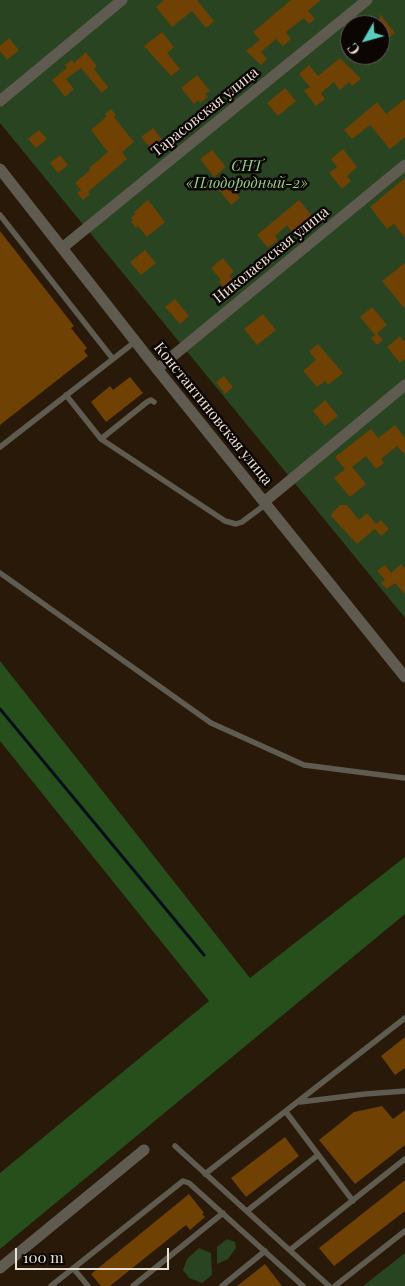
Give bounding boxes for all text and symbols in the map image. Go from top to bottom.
north arrow [340,15,390,65]
text: С [343,39,364,59]
street label: Тарасовская улица [148,63,262,161]
park label: СНТ «Плодородный-2» [186,157,308,192]
street label: Николаевская улица [210,203,332,307]
street label: Константиновская улица [150,339,276,489]
scale bar [18,1238,171,1270]
text: 100 m [23,1247,64,1267]

